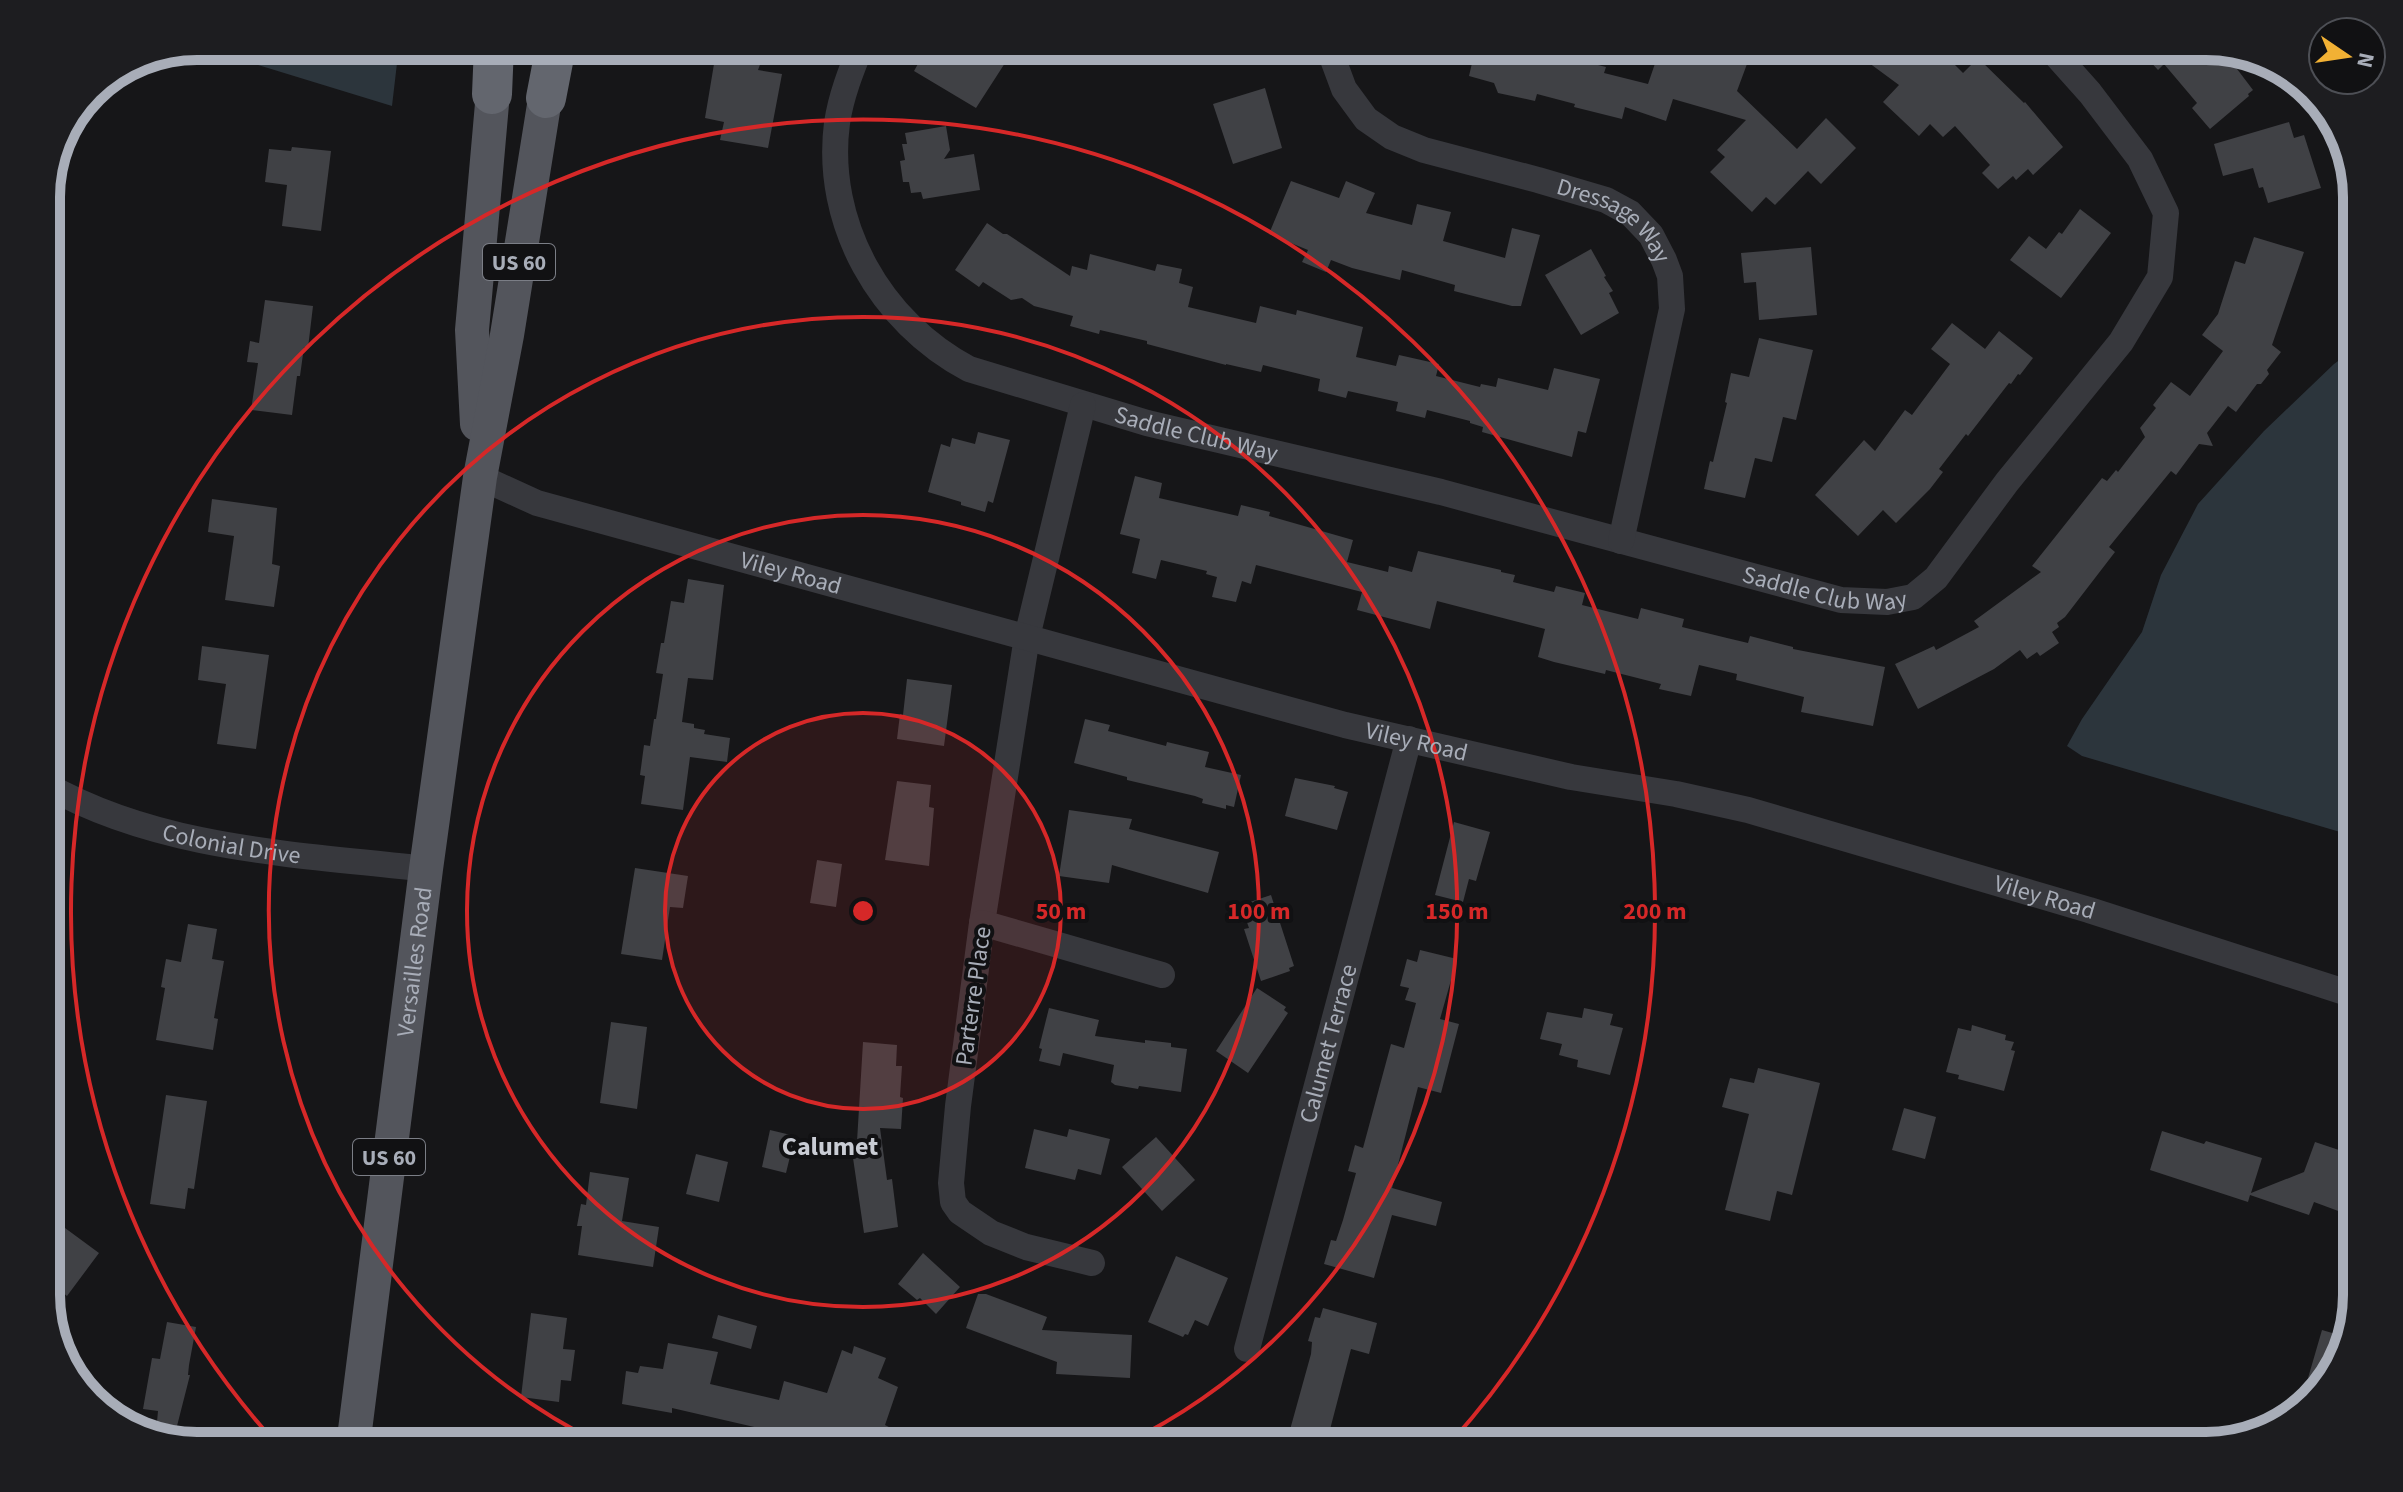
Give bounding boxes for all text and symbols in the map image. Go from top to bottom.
north arrow [2307,16,2387,96]
text: N [2348,50,2383,71]
street label: Dressage Way [1552,169,1679,269]
road number: US 60 [483,244,555,280]
street label: Saddle Club Way [1110,397,1281,471]
street label: Viley Road [736,543,846,604]
street label: Saddle Club Way [1738,557,1910,620]
street label: Viley Road [1362,713,1471,771]
street label: Colonial Drive [158,815,303,873]
street label: Viley Road [1990,866,2100,929]
street label: Versailles Road [388,885,442,1039]
text: 50 m [1036,894,1086,929]
text: 100 m [1227,894,1291,929]
text: 150 m [1425,894,1489,929]
text: 200 m [1623,894,1687,929]
centre of rings [849,897,877,925]
street label: Parterre Place [946,924,1001,1068]
street label: Calumet Terrace [1291,960,1366,1127]
district label: Calumet [782,1128,878,1165]
road number: US 60 [353,1139,425,1175]

